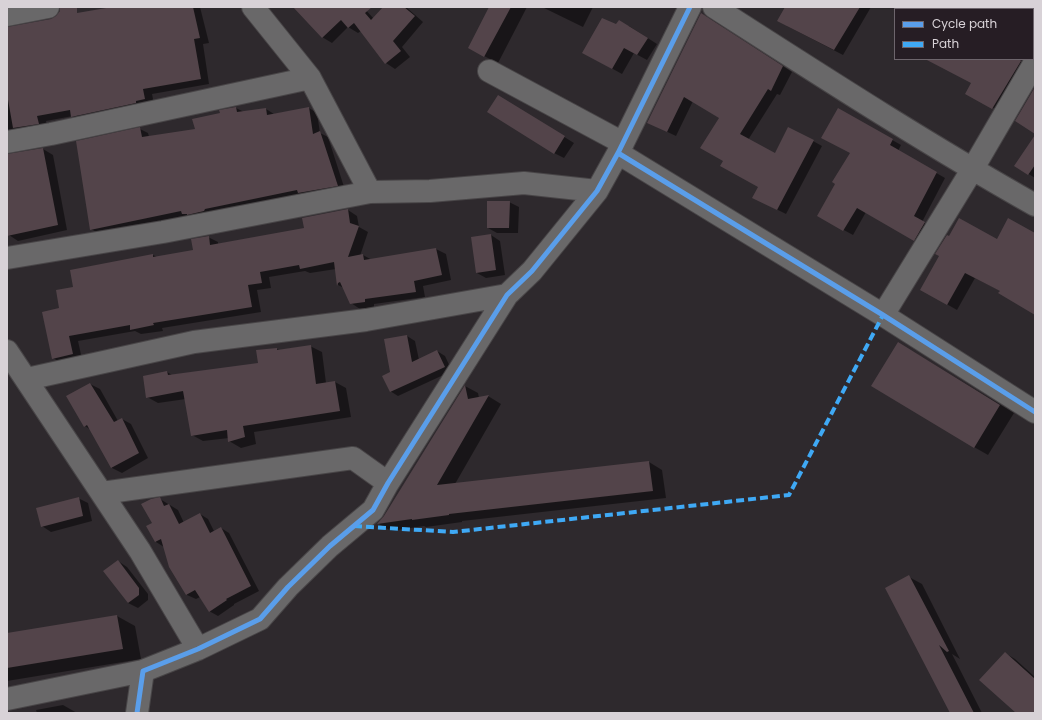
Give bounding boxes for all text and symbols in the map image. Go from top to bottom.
legend [894,8,1034,60]
text: Cycle path [932,15,997,32]
text: Path [932,35,959,52]

